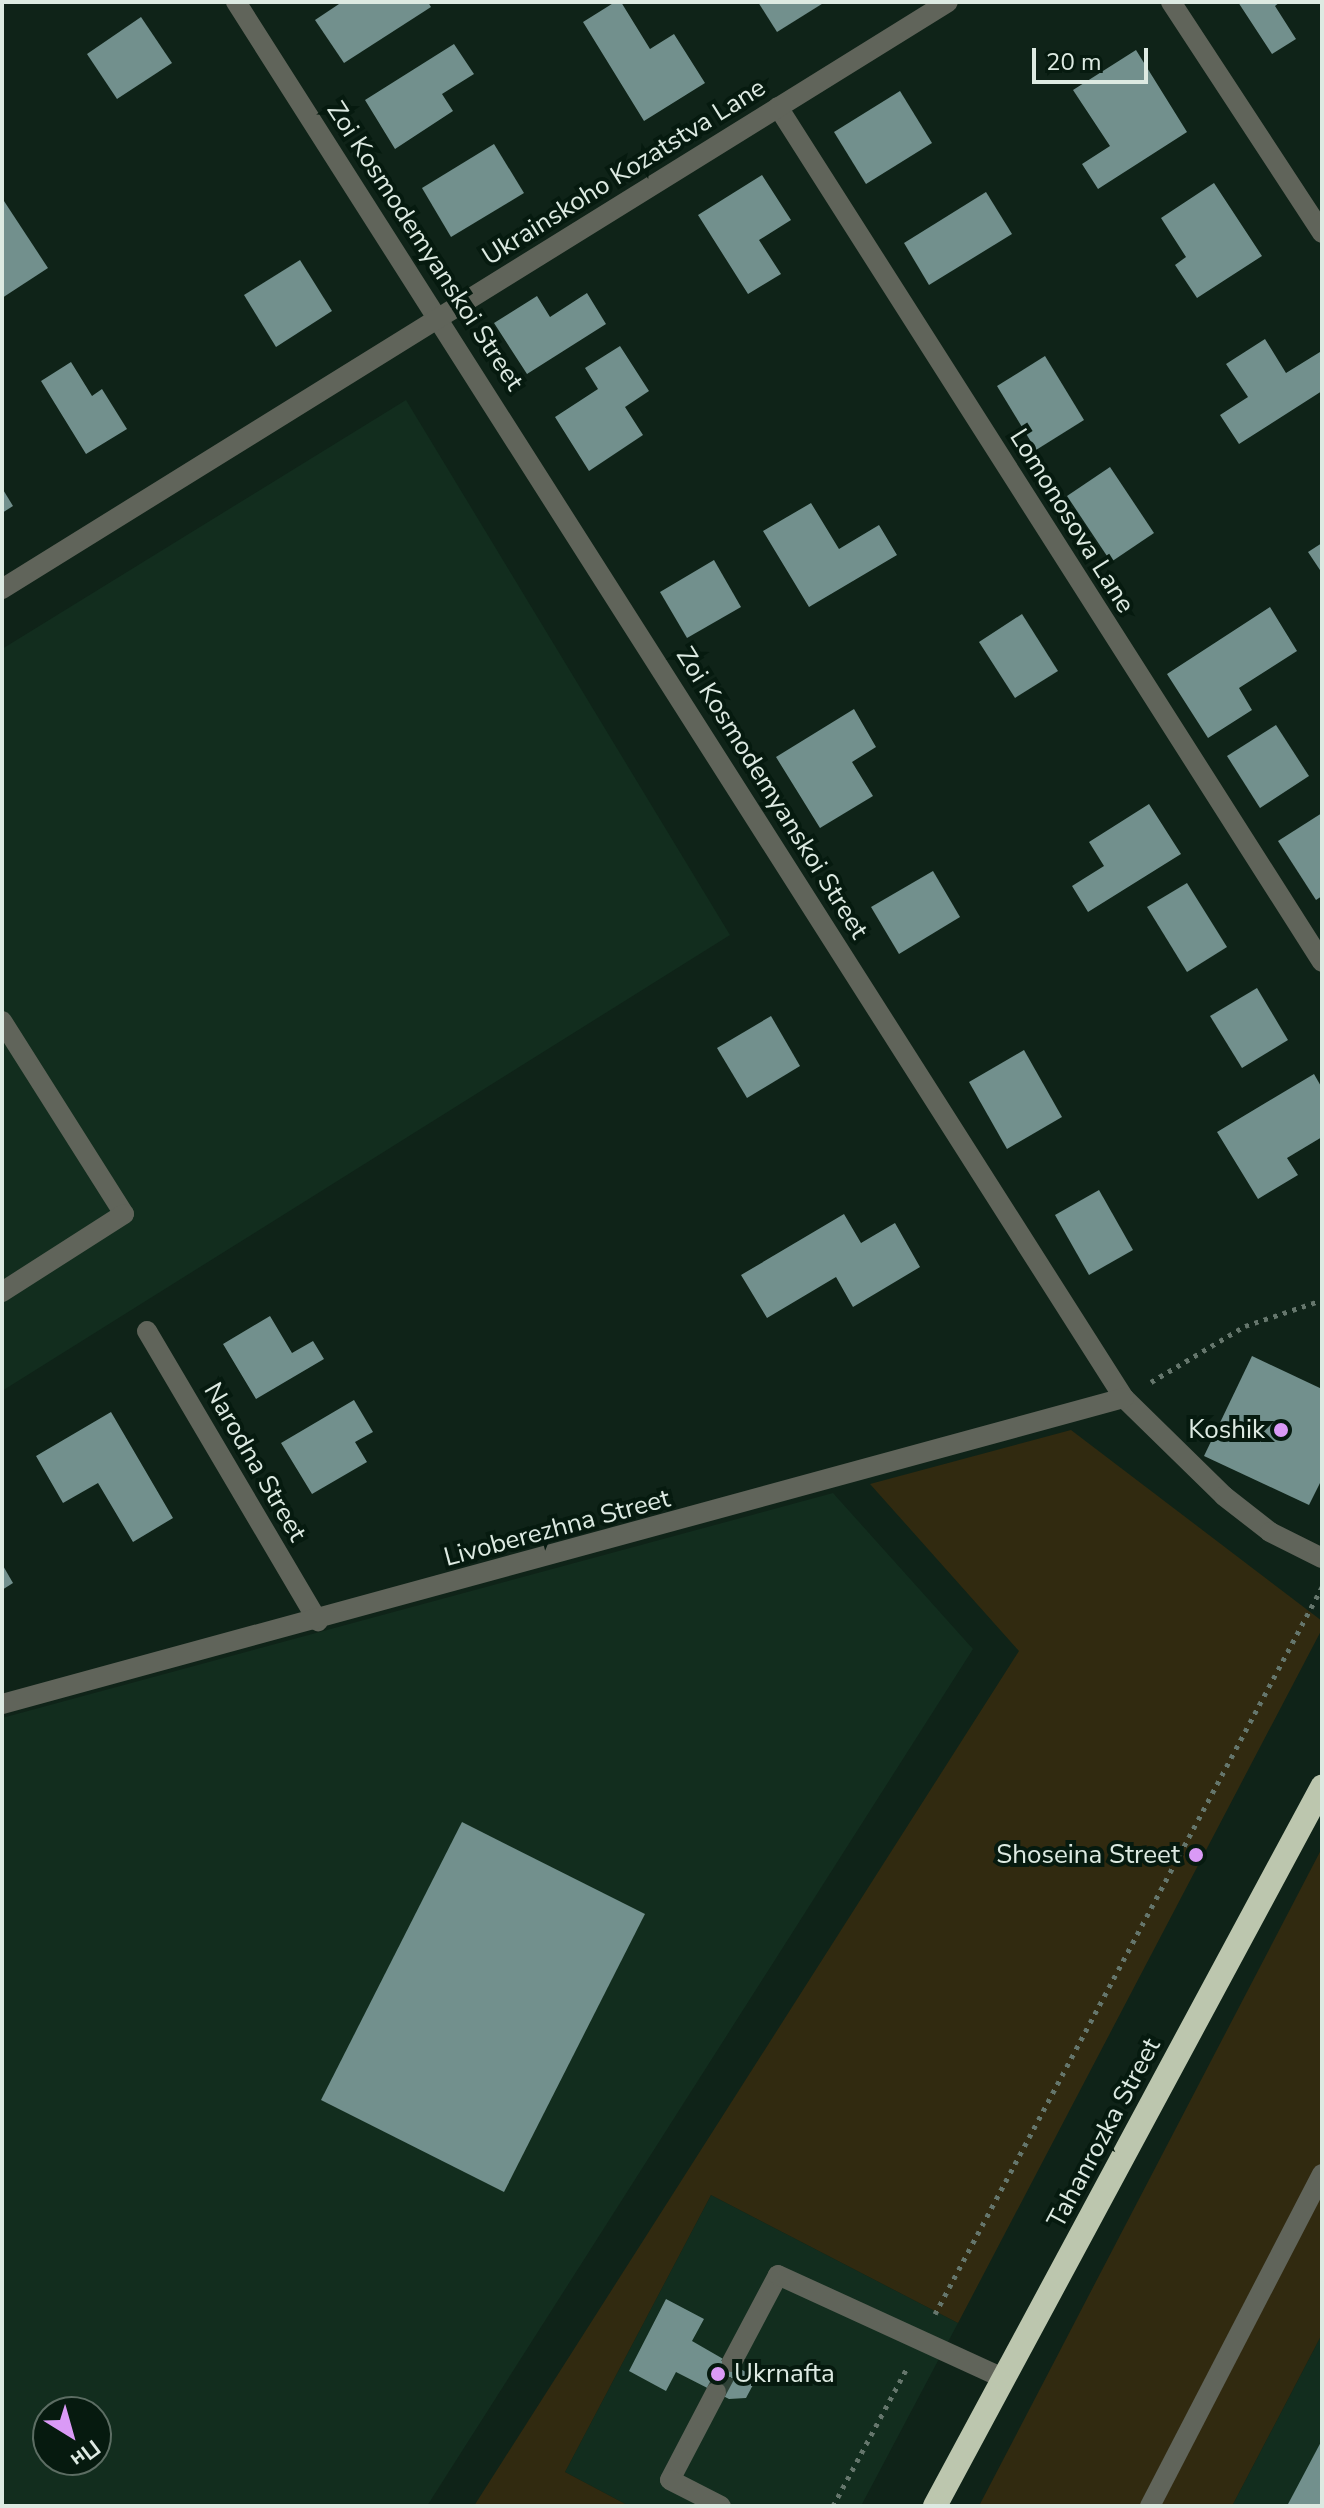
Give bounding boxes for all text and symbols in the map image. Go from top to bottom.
scale bar [1036,32,1152,82]
text: 20 m [1046,46,1102,78]
street label: Ukrainskoho Kozatstva Lane [477,72,771,272]
street label: Zoi Kosmodemyanskoi Street [320,96,530,396]
street label: Lomonosova Lane [1003,423,1141,619]
street label: Zoi Kosmodemyanskoi Street [669,642,875,944]
street label: Narodna Street [197,1377,313,1547]
place label: Koshik [1188,1414,1265,1446]
marker: Koshik [1272,1421,1290,1439]
street label: Livoberezhna Street [441,1483,673,1573]
place label: Shoseina Street [996,1839,1180,1871]
marker: Shoseina Street [1187,1846,1205,1864]
street label: Tahanrozka Street [1041,2033,1167,2233]
place label: Ukrnafta [734,2358,835,2390]
marker: Ukrnafta [709,2365,727,2383]
north arrow [32,2396,112,2476]
text: Пн [64,2432,106,2475]

